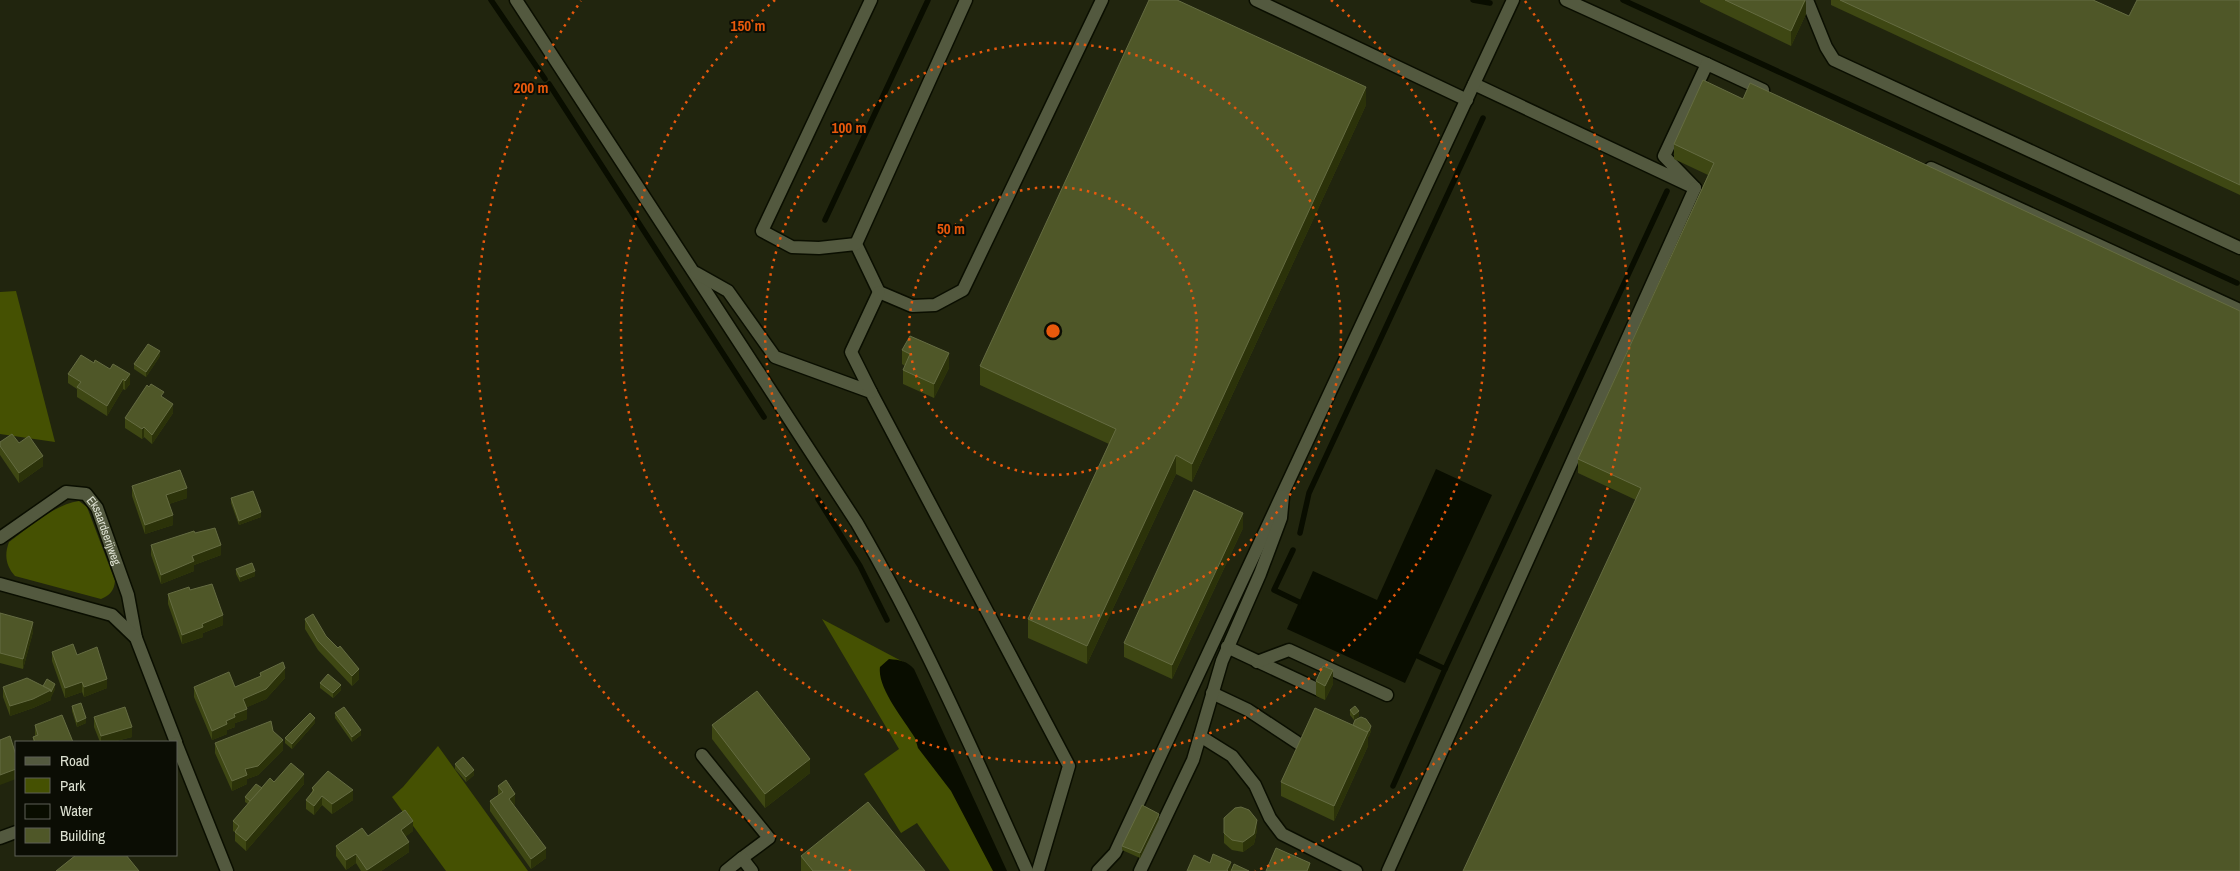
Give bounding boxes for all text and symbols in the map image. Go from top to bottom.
text: 150 m [731,15,765,36]
text: 200 m [514,77,548,98]
text: 100 m [832,117,866,138]
text: 50 m [937,218,965,239]
centre of rings [1044,322,1062,340]
street label: Eksaardserijweg [83,493,125,568]
legend [15,741,178,856]
text: Road [60,750,89,771]
text: Park [60,775,86,796]
text: Water [60,800,92,821]
text: Building [60,825,105,846]

